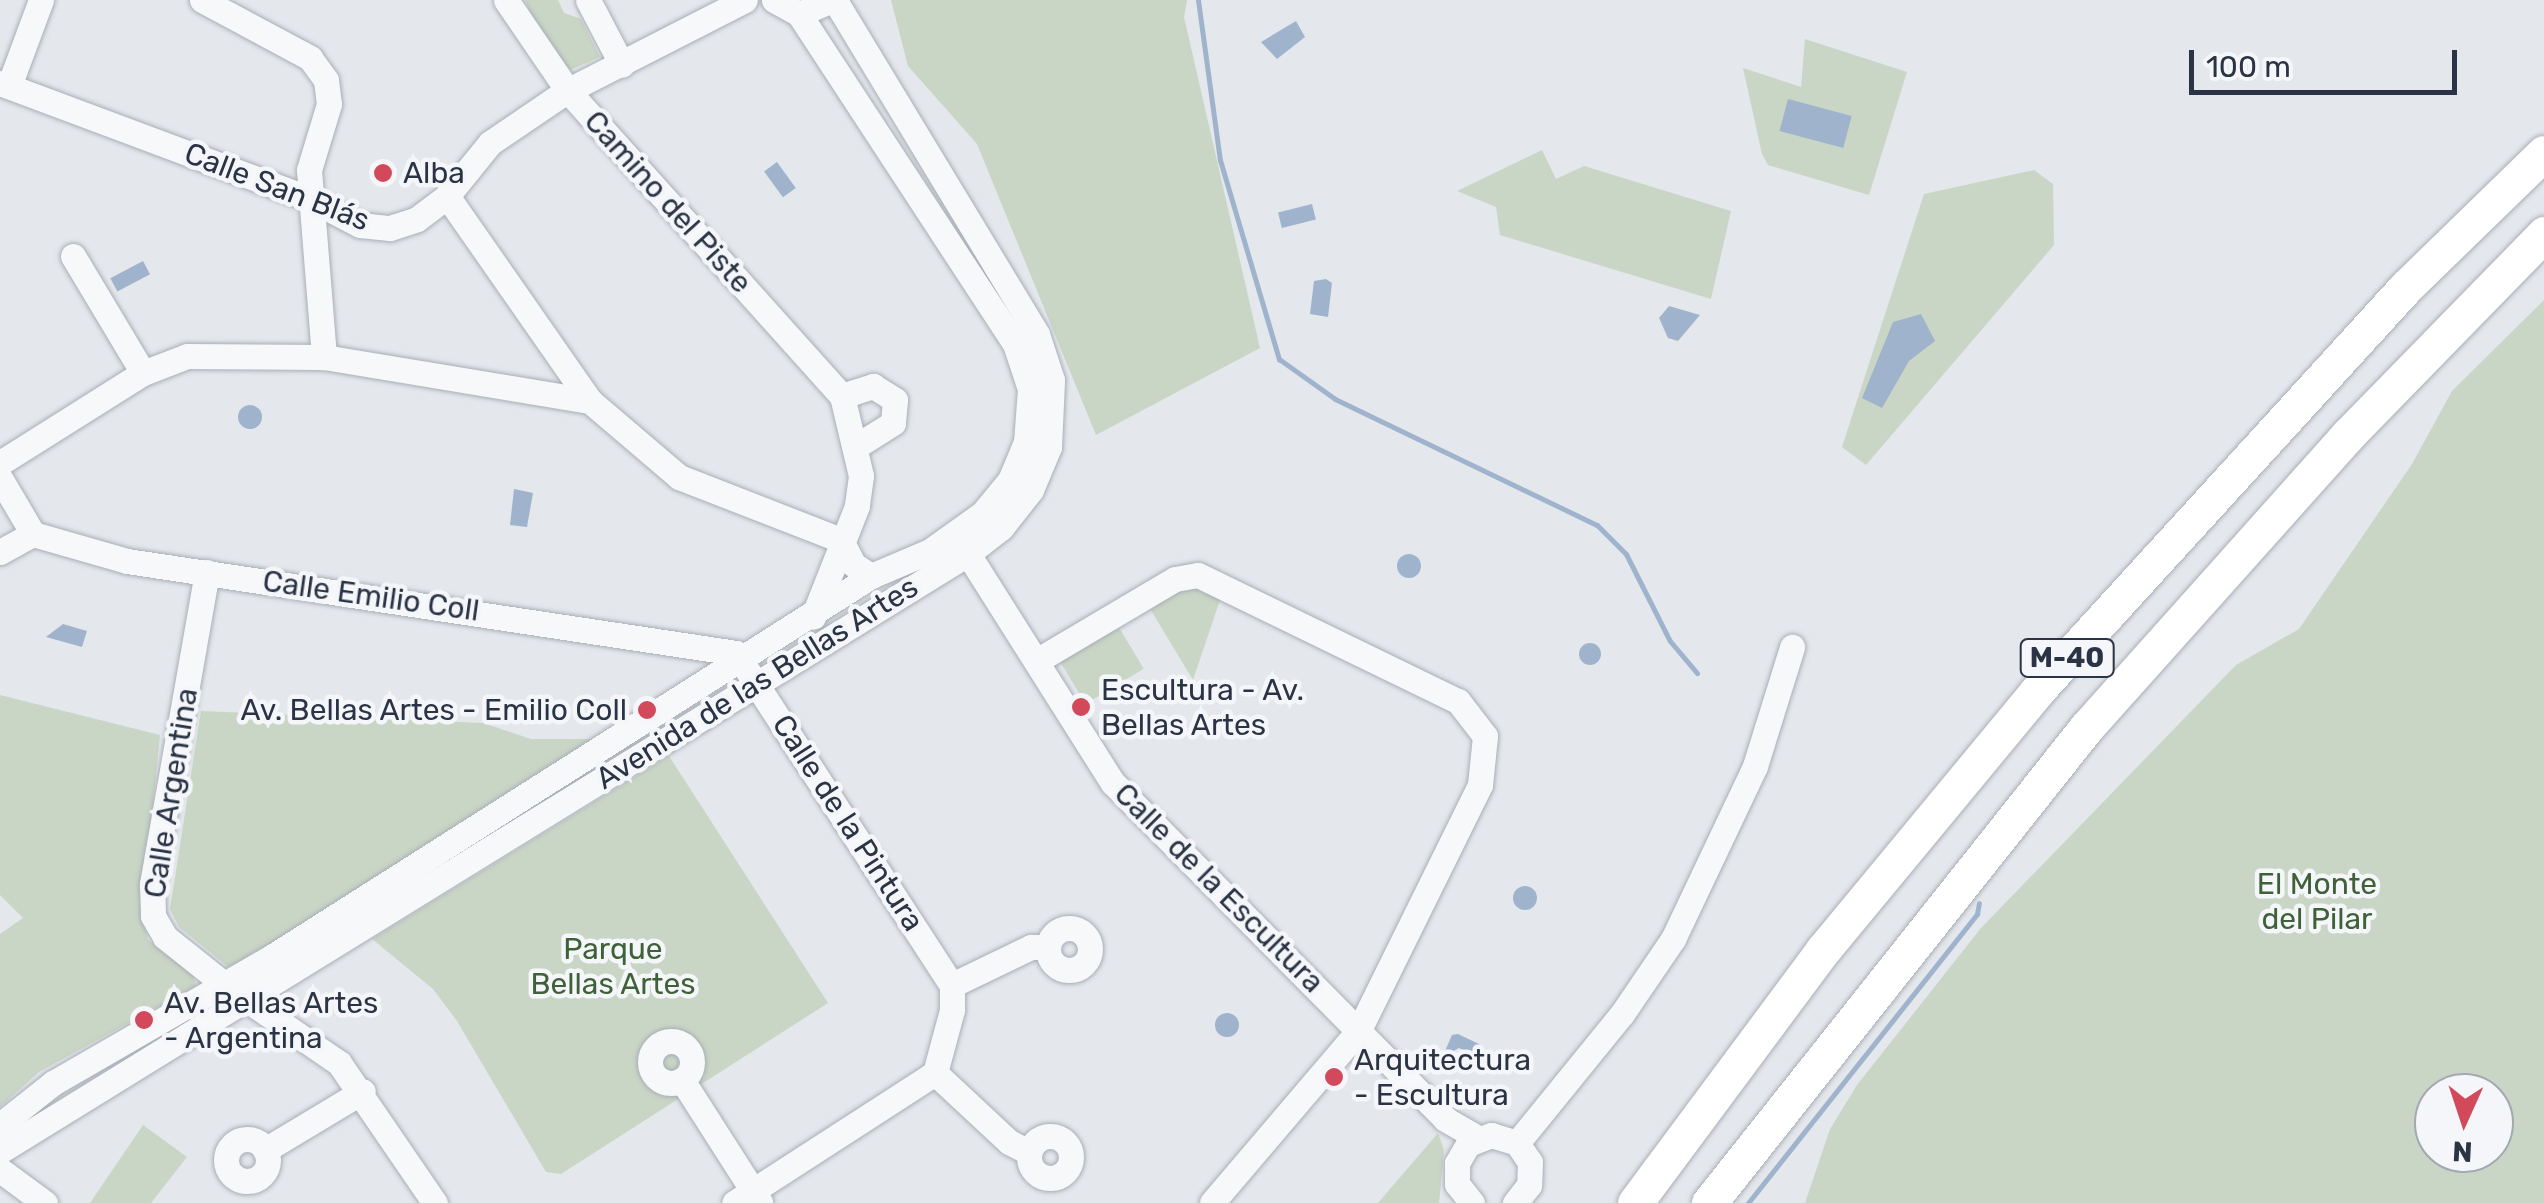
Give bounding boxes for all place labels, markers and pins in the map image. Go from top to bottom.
place label: Alba [403,155,465,191]
marker: Alba [372,162,394,184]
place label: Escultura - Av. Bellas Artes [1101,672,1305,742]
place label: Av. Bellas Artes - Emilio Coll [240,692,627,728]
marker: Escultura - Av. Bellas Artes [1070,696,1092,718]
marker: Av. Bellas Artes - Emilio Coll [636,699,658,721]
place label: Av. Bellas Artes - Argentina [164,985,379,1056]
marker: Av. Bellas Artes - Argentina [133,1009,155,1031]
place label: Arquitectura - Escultura [1354,1042,1531,1112]
marker: Arquitectura - Escultura [1323,1066,1345,1088]

